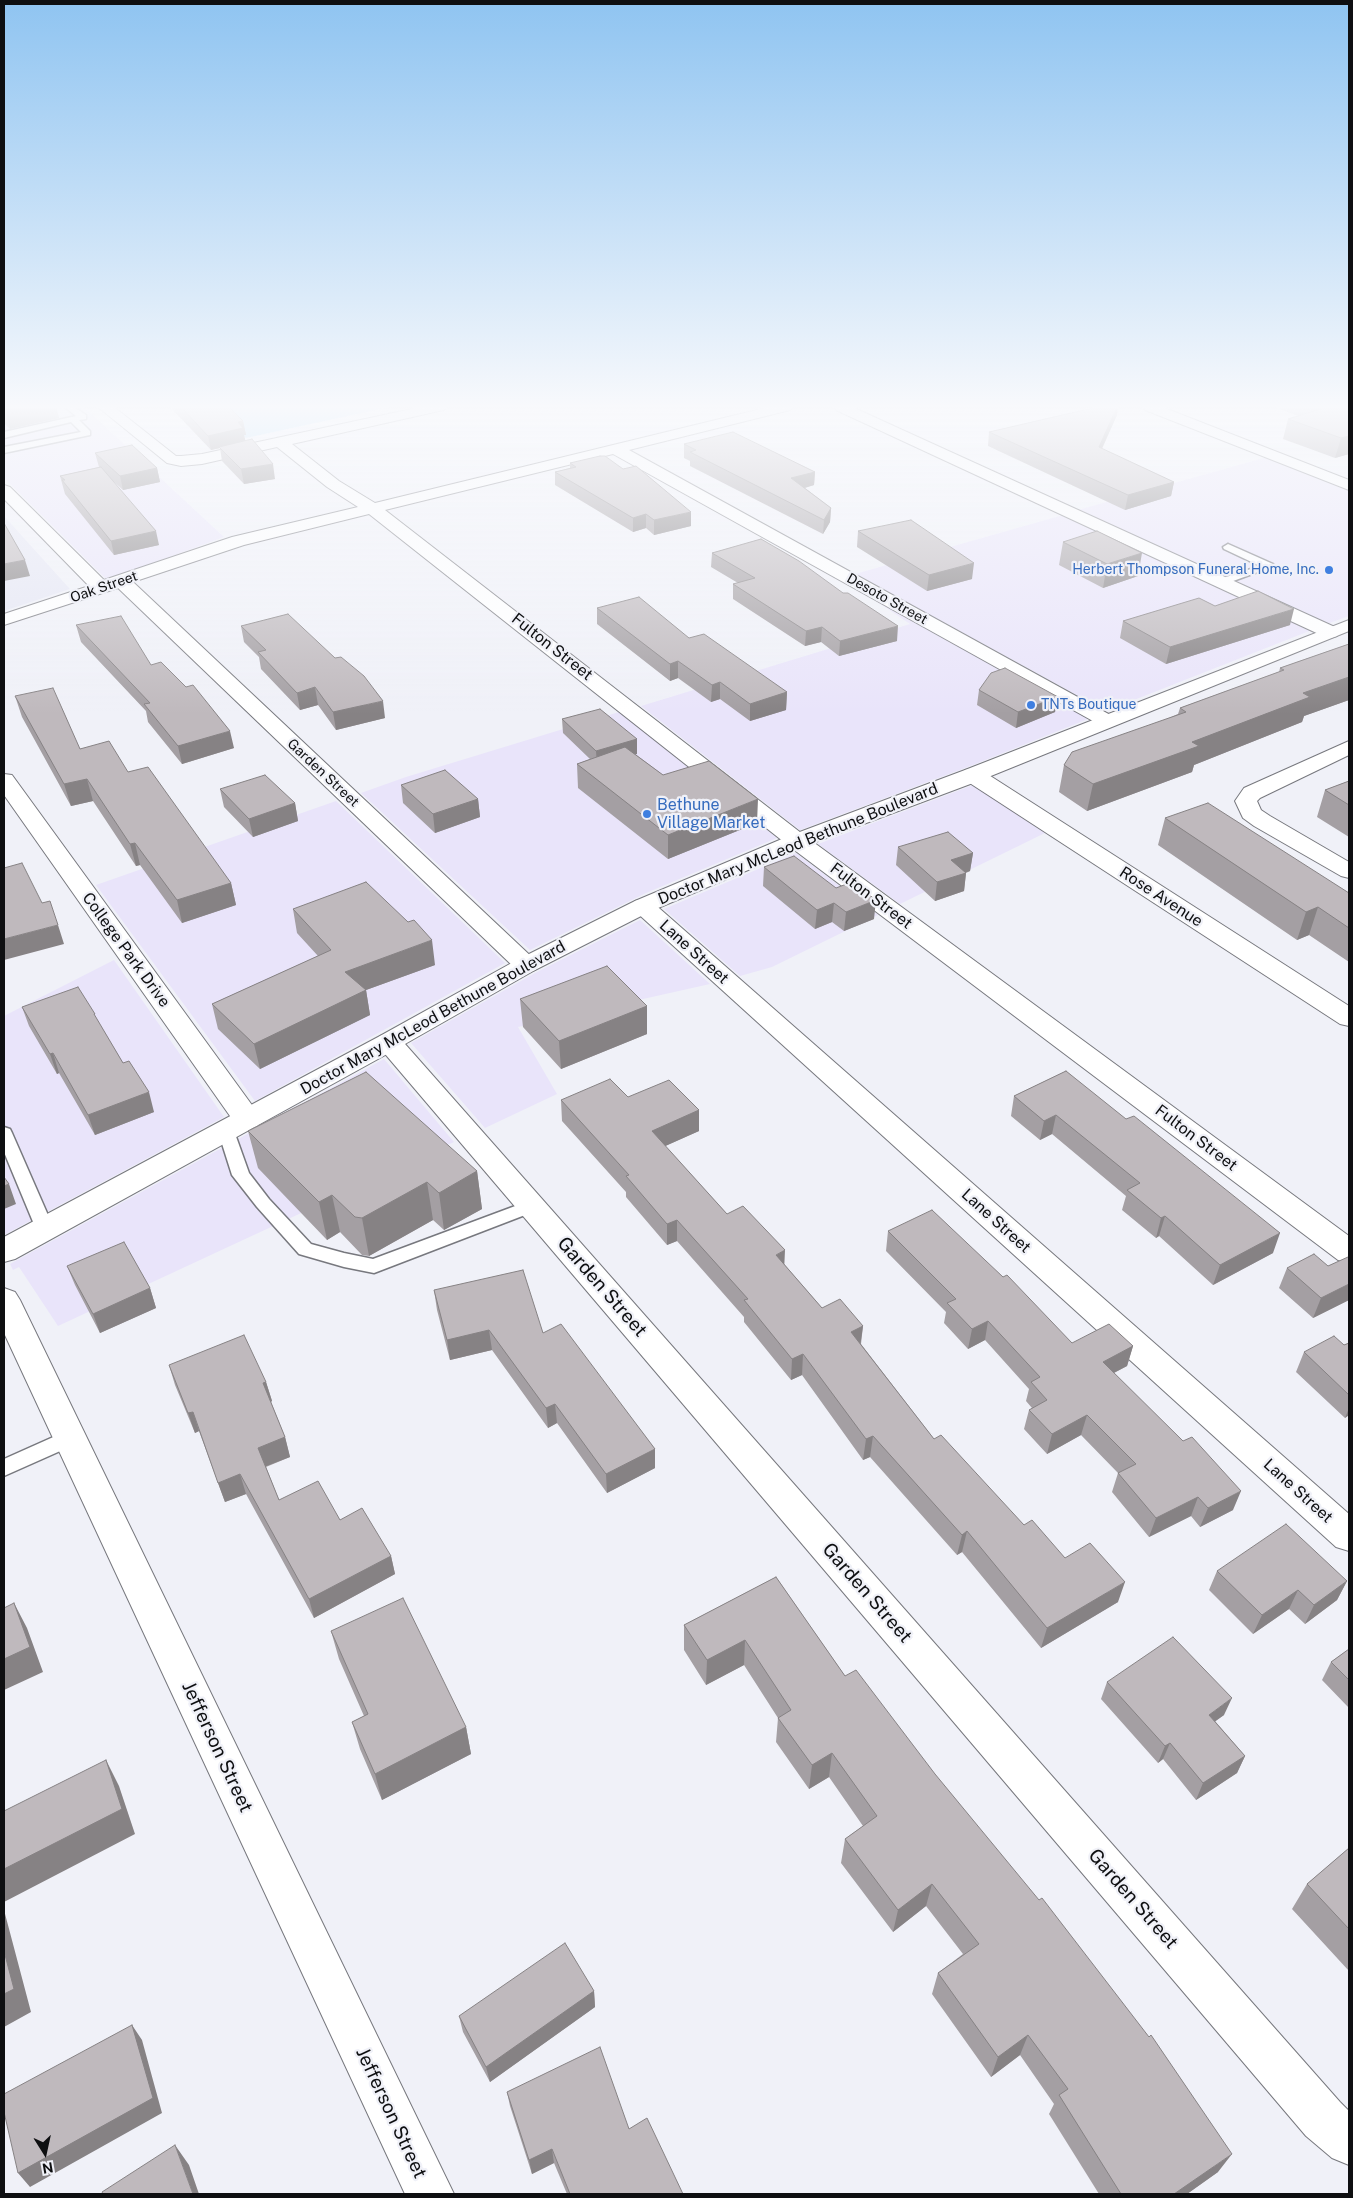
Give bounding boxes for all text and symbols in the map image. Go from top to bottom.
place label: Herbert Thompson Funeral Home, Inc. [1072,562,1319,578]
marker: Herbert Thompson Funeral Home, Inc. [1323,564,1335,576]
street label: Oak Street [68,568,140,606]
street label: Desoto Street [844,570,930,628]
street label: Fulton Street [508,609,596,685]
place label: TNTs Boutique [1041,697,1137,713]
marker: TNTs Boutique [1025,699,1037,711]
street label: Garden Street [284,735,362,811]
street label: Doctor Mary McLeod Bethune Boulevard [655,779,941,909]
place label: Bethune Village Market [657,795,765,833]
marker: Bethune Village Market [641,808,653,820]
street label: Fulton Street [826,859,916,933]
street label: Rose Avenue [1116,863,1206,931]
street label: College Park Drive [78,889,174,1011]
street label: Lane Street [655,916,733,988]
street label: Doctor Mary McLeod Bethune Boulevard [297,937,569,1099]
street label: Fulton Street [1151,1101,1241,1175]
street label: Lane Street [957,1185,1035,1257]
street label: Garden Street [552,1232,652,1342]
street label: Lane Street [1259,1455,1337,1527]
street label: Garden Street [817,1538,917,1648]
street label: Jefferson Street [177,1678,257,1816]
street label: Garden Street [1083,1844,1183,1954]
street label: Jefferson Street [351,2044,431,2182]
north arrow [20,2128,70,2178]
text: N [41,2159,54,2177]

